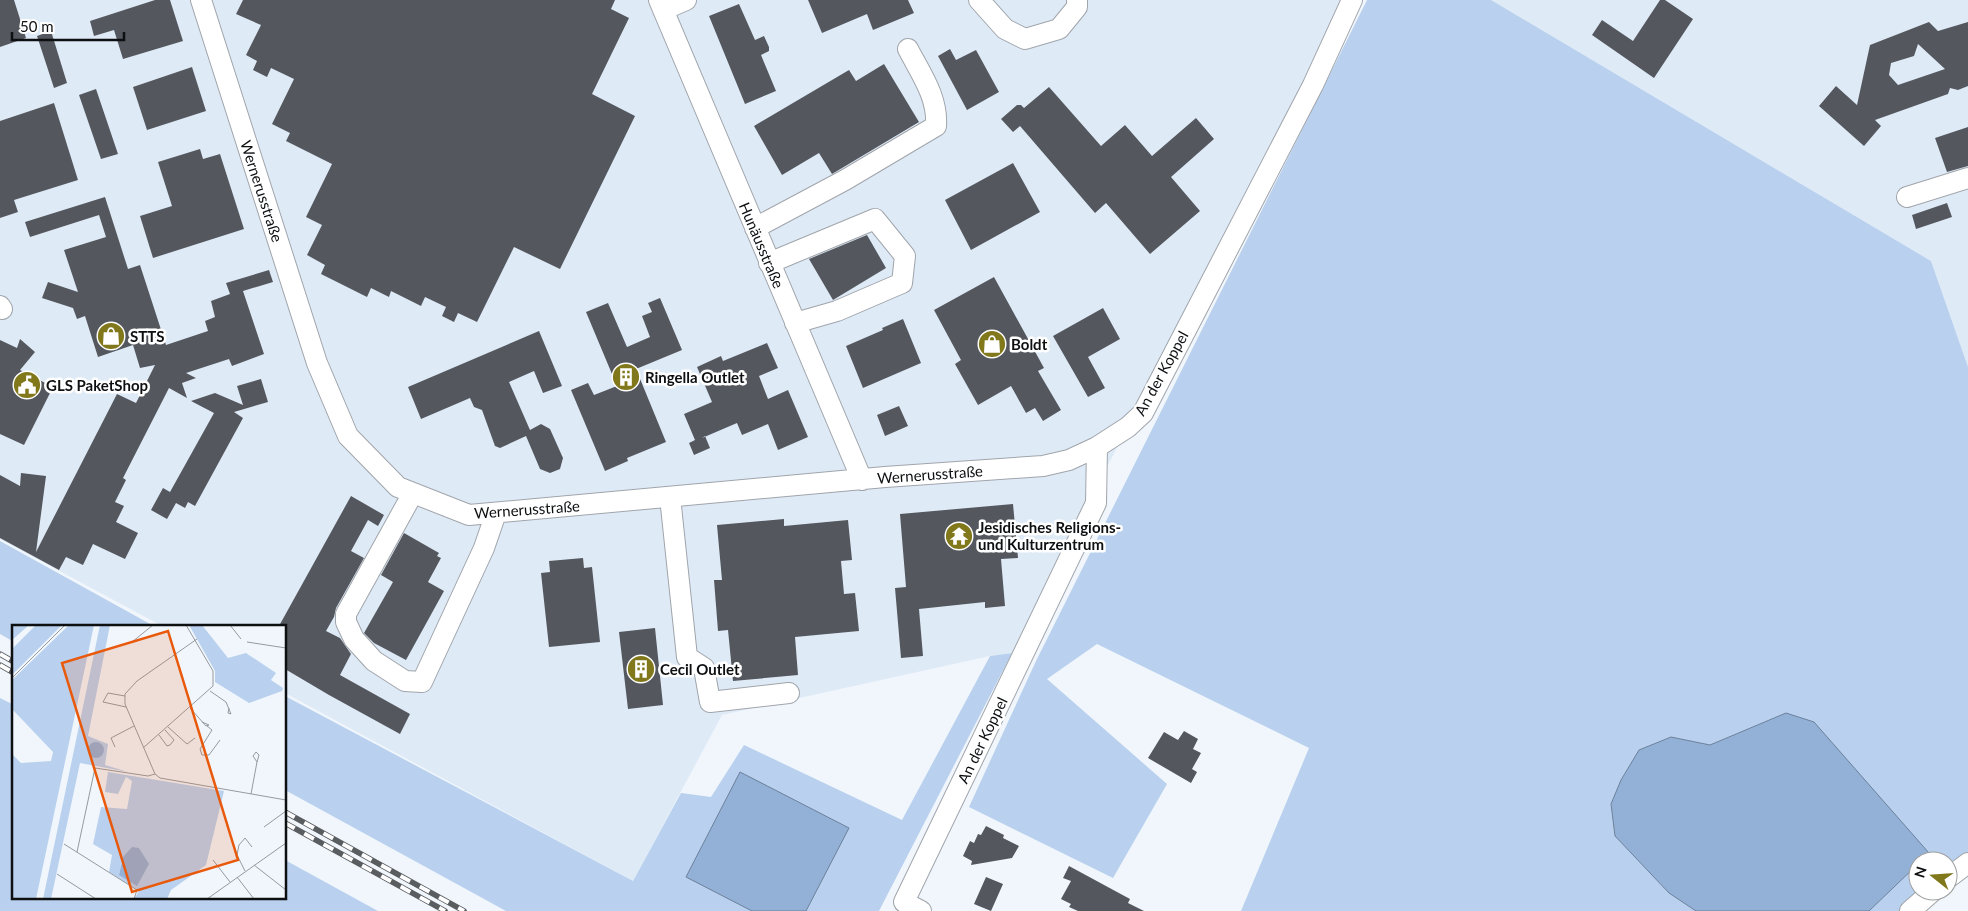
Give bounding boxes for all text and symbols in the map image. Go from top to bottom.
scale bar [12,10,125,42]
text: 50 m [20,17,54,35]
street label: Wernerusstraße [237,138,287,244]
street label: Hunäusstraße [736,199,788,291]
shop icon: STTS [96,321,126,351]
place label: STTS [130,327,164,345]
street label: An der Koppel [1130,328,1192,418]
shop icon: Boldt [977,329,1007,359]
place label: Boldt [1011,335,1048,353]
building icon: Ringella Outlet [611,362,641,392]
place label: Ringella Outlet [645,368,745,386]
public building icon: GLS PaketShop [12,370,42,400]
place label: GLS PaketShop [46,376,148,394]
street label: Wernerusstraße [877,461,984,487]
street label: Wernerusstraße [474,496,581,522]
place label: Jesidisches Religions- und Kulturzentrum [978,518,1121,553]
temple icon: Jesidisches Religions- und Kulturzentrum [944,521,974,551]
inset map [12,625,286,898]
building icon: Cecil Outlet [626,654,656,684]
place label: Cecil Outlet [660,660,740,678]
street label: An der Koppel [953,694,1011,786]
north arrow [1908,851,1958,901]
text: N [1910,864,1930,880]

